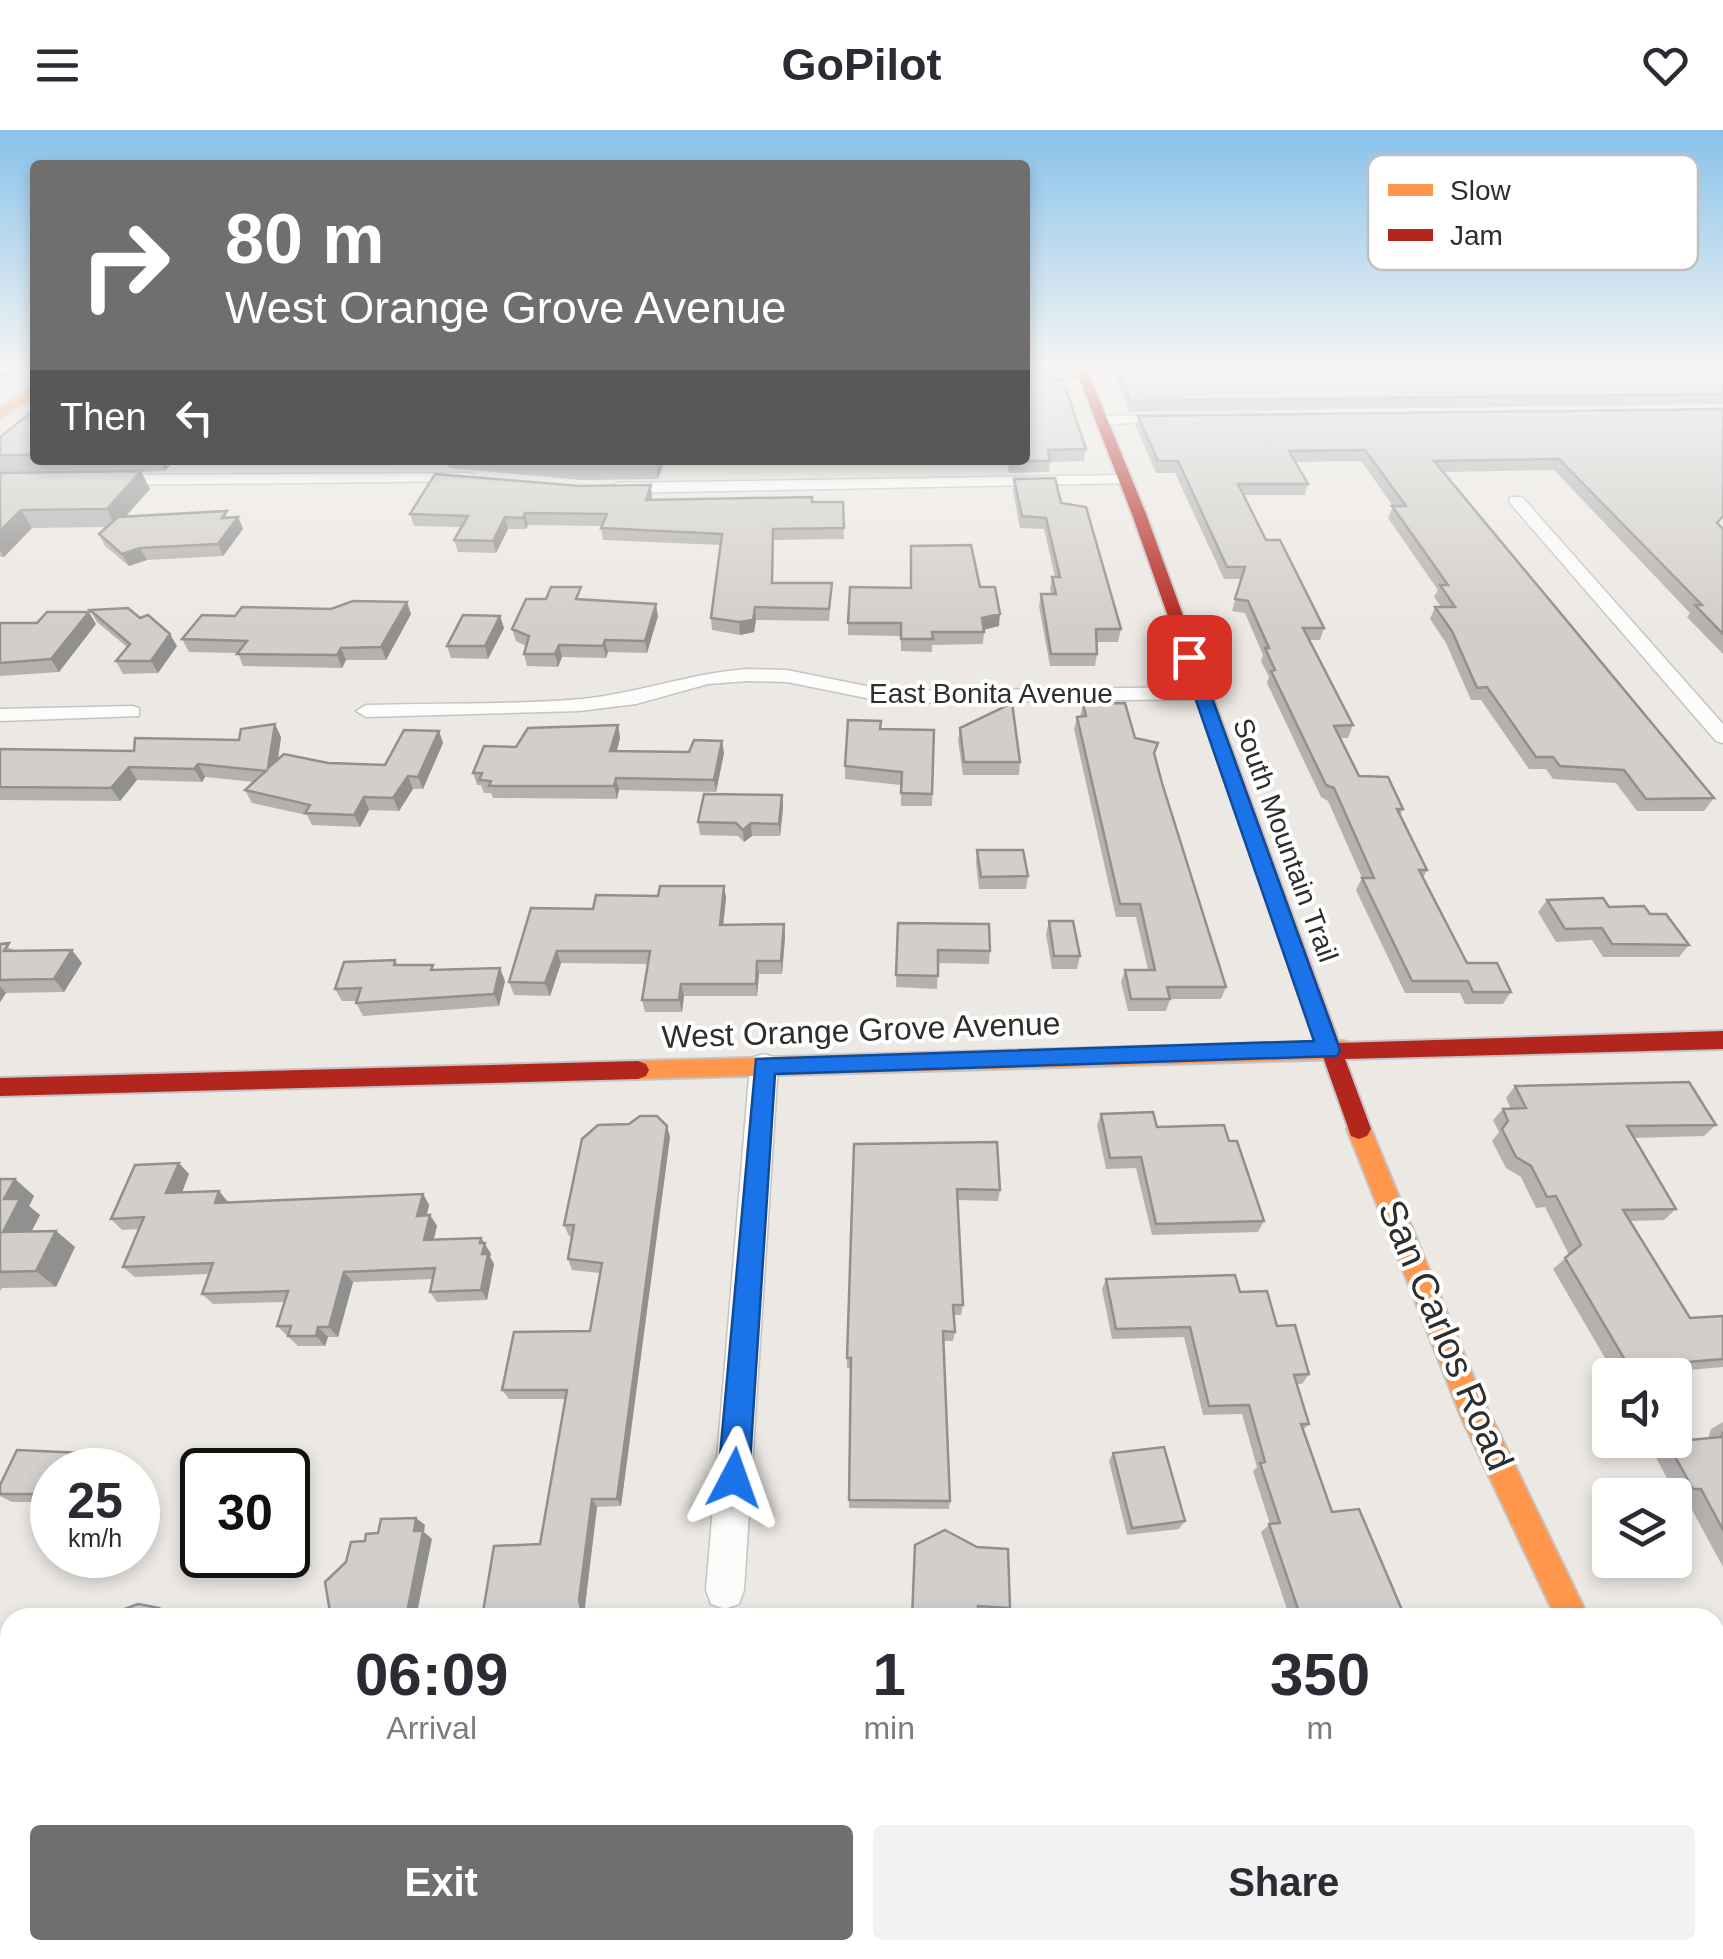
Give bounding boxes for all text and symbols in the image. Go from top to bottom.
icon: menu [30,38,85,93]
icon: heart [1638,38,1693,93]
text: GoPilot [782,39,941,90]
legend [1368,155,1698,270]
text: Slow [1450,175,1511,206]
icon: right [60,200,190,330]
text: 80 m [225,200,385,278]
text: Jam [1450,220,1503,251]
text: West Orange Grove Avenue [225,282,786,333]
icon: left [167,390,222,445]
text: Then [60,396,147,438]
pin [1147,615,1232,700]
icon: arrive [1162,630,1217,685]
street label: East Bonita Avenue [869,678,1113,709]
street label: South Mountain Trail [1227,714,1344,966]
street label: West Orange Grove Avenue [661,1005,1061,1055]
street label: San Carlos Road [1370,1194,1522,1476]
map controls [1592,1358,1692,1578]
button: sound [1592,1358,1692,1458]
position arrow [682,1426,786,1530]
speed limit sign: 30 [180,1448,310,1578]
text: 25 [67,1473,123,1529]
button: layers [1592,1478,1692,1578]
text: km/h [68,1524,122,1552]
text: 06:09 [355,1641,508,1708]
text: 1 [872,1641,906,1708]
text: 350 [1270,1641,1370,1708]
text: Arrival [386,1710,477,1746]
text: min [863,1710,915,1746]
text: m [1307,1710,1333,1746]
button: Exit [30,1825,853,1940]
button: Share [873,1825,1695,1940]

